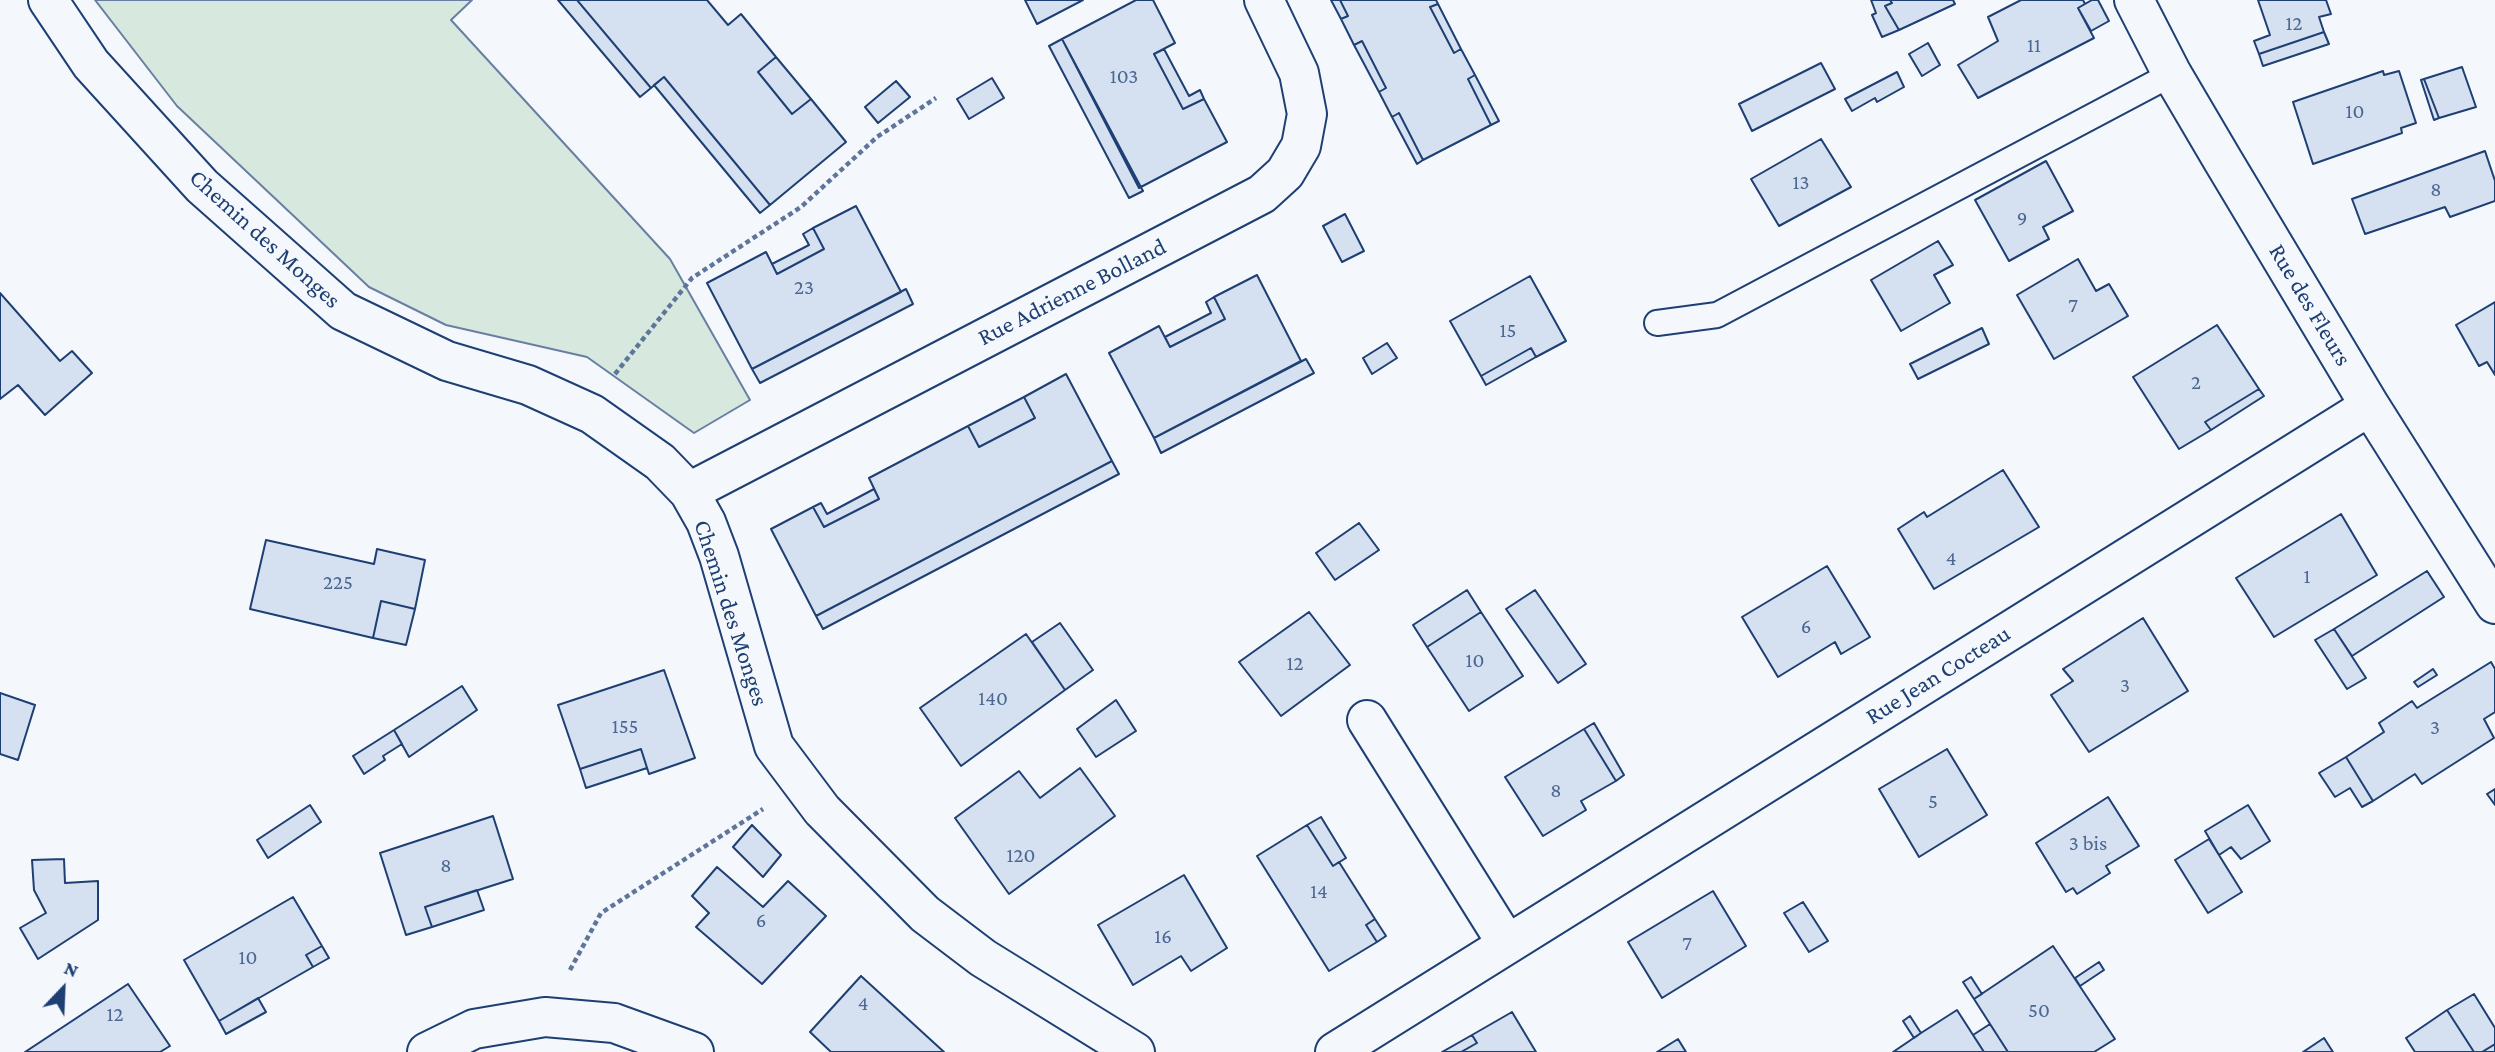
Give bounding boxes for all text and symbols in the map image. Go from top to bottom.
house number: 12 [2286,11,2302,37]
house number: 11 [2027,33,2041,59]
house number: 103 [1110,64,1138,90]
house number: 10 [2346,99,2364,125]
street label: Chemin des Monges [183,163,347,315]
house number: 13 [1793,170,1809,196]
house number: 8 [2430,177,2442,203]
house number: 9 [2017,206,2027,232]
street label: Rue Adrienne Bolland [973,232,1171,352]
street label: Rue des Fleurs [2262,239,2358,371]
house number: 23 [794,275,814,301]
house number: 7 [2068,293,2078,319]
house number: 15 [1500,318,1516,344]
house number: 2 [2191,370,2201,396]
street label: Chemin des Monges [687,516,775,710]
house number: 4 [1946,546,1956,572]
house number: 1 [2304,564,2310,590]
house number: 225 [323,570,353,596]
house number: 6 [1801,614,1811,640]
street label: Rue Jean Cocteau [1860,619,2016,731]
house number: 10 [1466,648,1484,674]
house number: 12 [1287,651,1303,677]
house number: 3 [2120,673,2130,699]
house number: 140 [978,686,1008,712]
house number: 155 [612,714,638,740]
house number: 3 [2430,715,2440,741]
house number: 8 [1550,778,1562,804]
house number: 5 [1928,789,1938,815]
house number: 3 bis [2069,831,2107,857]
house number: 120 [1007,843,1035,869]
house number: 8 [440,853,452,879]
house number: 14 [1310,879,1328,905]
house number: 6 [756,908,766,934]
house number: 16 [1154,924,1172,950]
house number: 7 [1682,931,1692,957]
house number: 10 [239,945,257,971]
north arrow [28,954,98,1024]
text: N [61,957,81,981]
house number: 4 [858,991,868,1017]
house number: 50 [2028,998,2050,1024]
house number: 12 [107,1002,123,1028]

